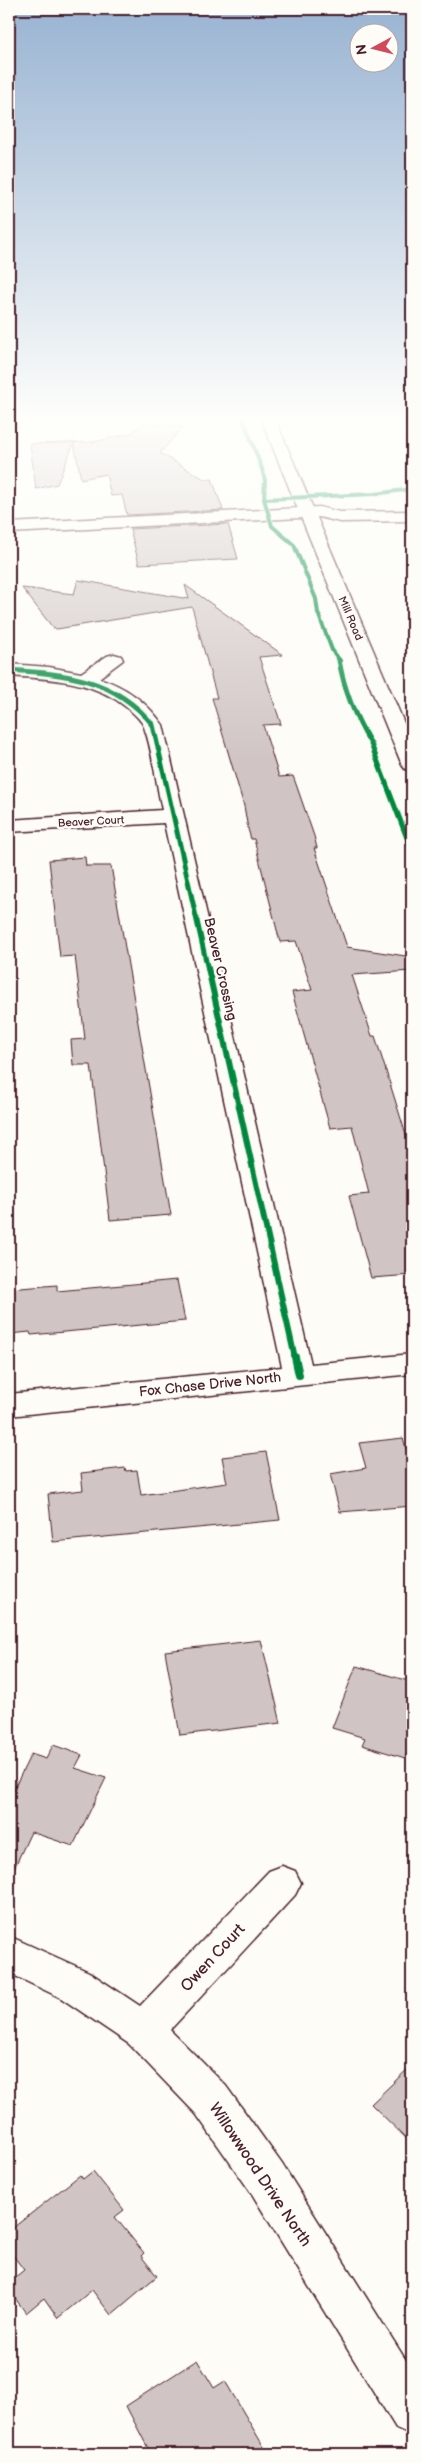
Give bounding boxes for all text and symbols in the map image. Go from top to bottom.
north arrow [348,22,398,72]
text: N [353,43,371,56]
street label: Mill Road [335,594,366,642]
street label: Beaver Court [57,813,125,830]
street label: Beaver Crossing [200,916,241,1022]
street label: Fox Chase Drive North [138,1369,282,1400]
street label: Owen Court [177,1920,249,1996]
street label: Willowwood Drive North [205,2099,315,2250]

